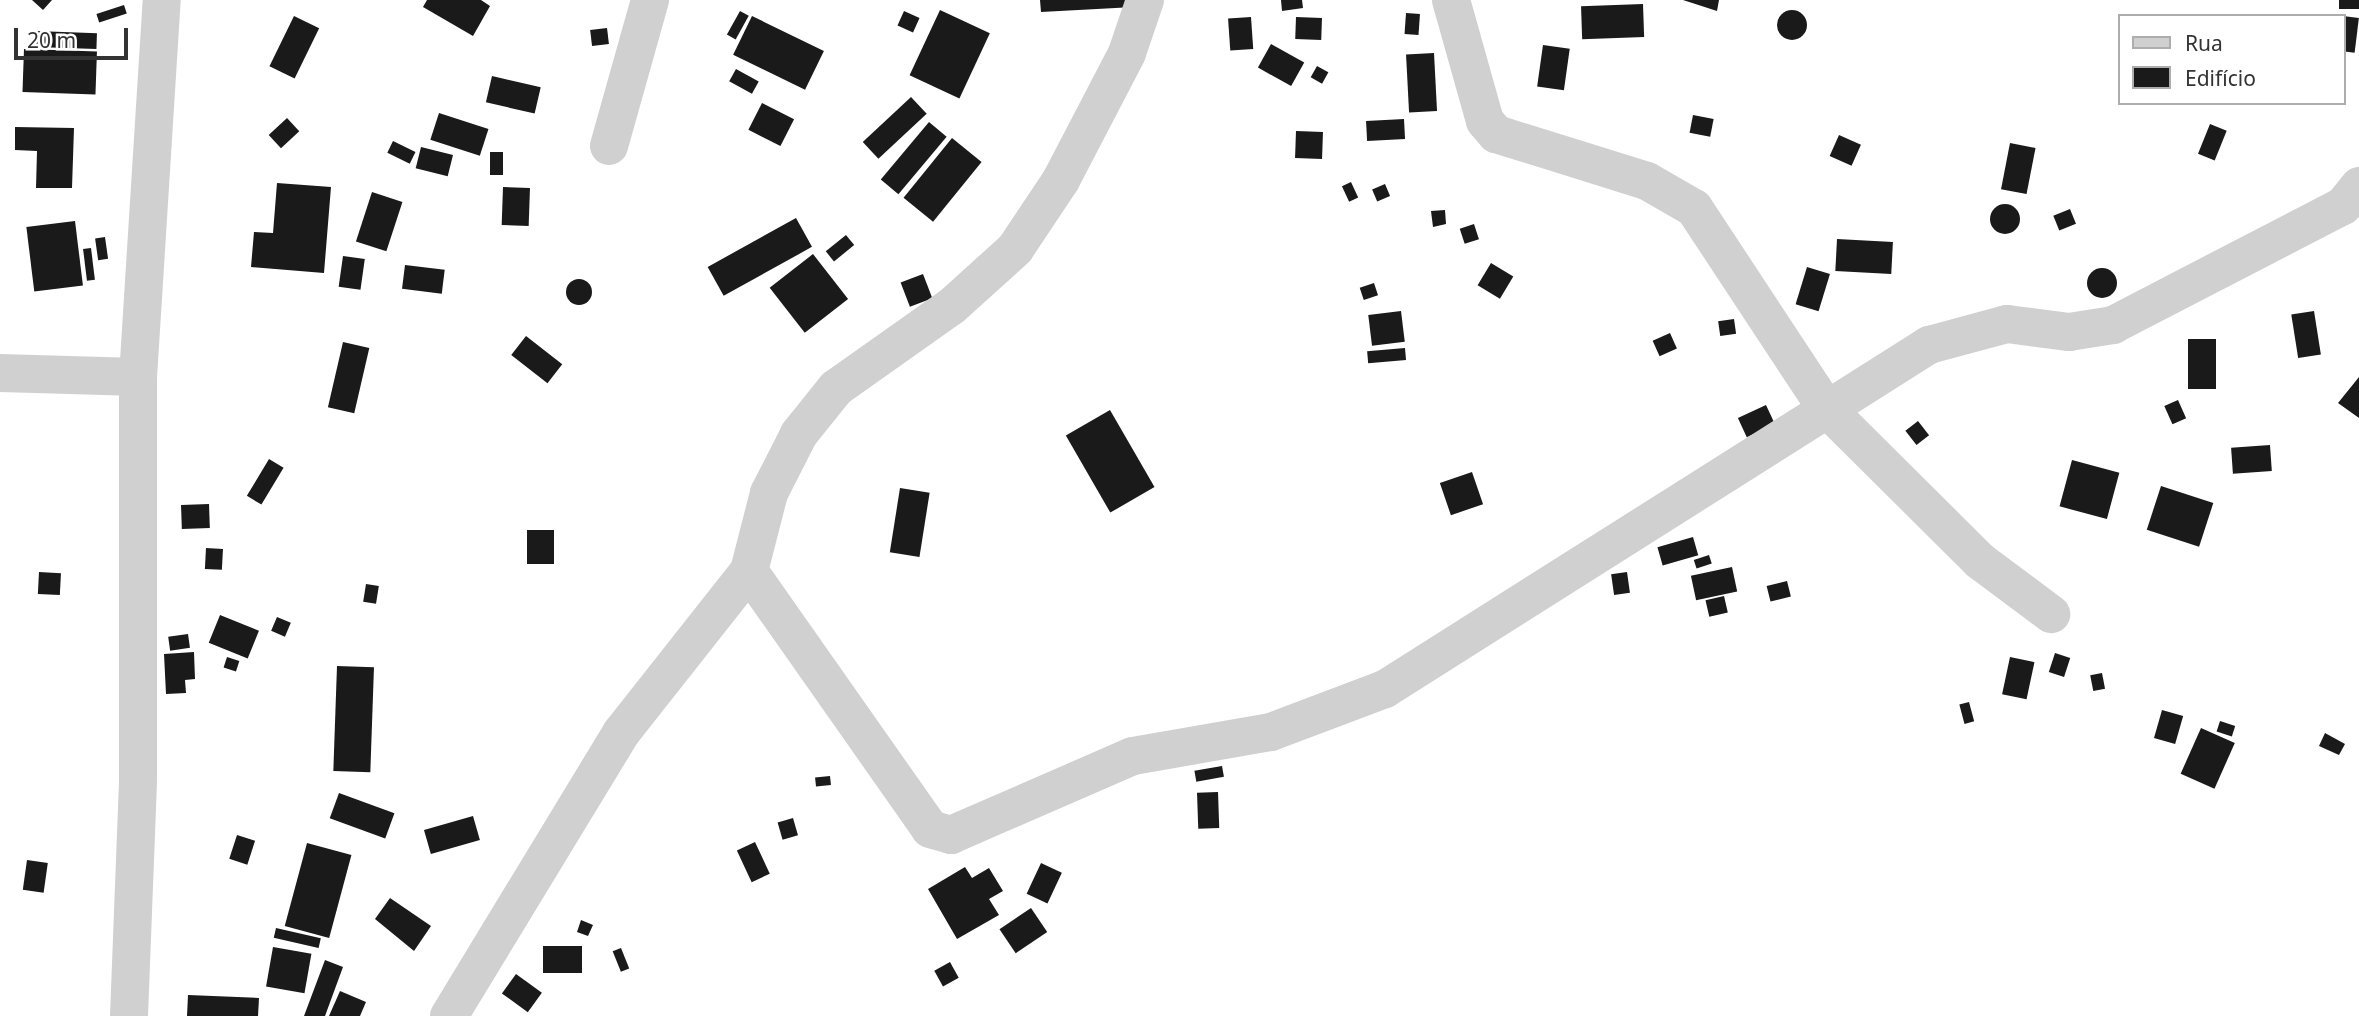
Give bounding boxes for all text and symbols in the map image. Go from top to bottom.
scale bar [18,14,131,58]
legend [2118,14,2345,105]
text: 20 m [27,26,76,54]
text: Rua [2185,29,2223,57]
text: Edifício [2185,64,2256,92]

